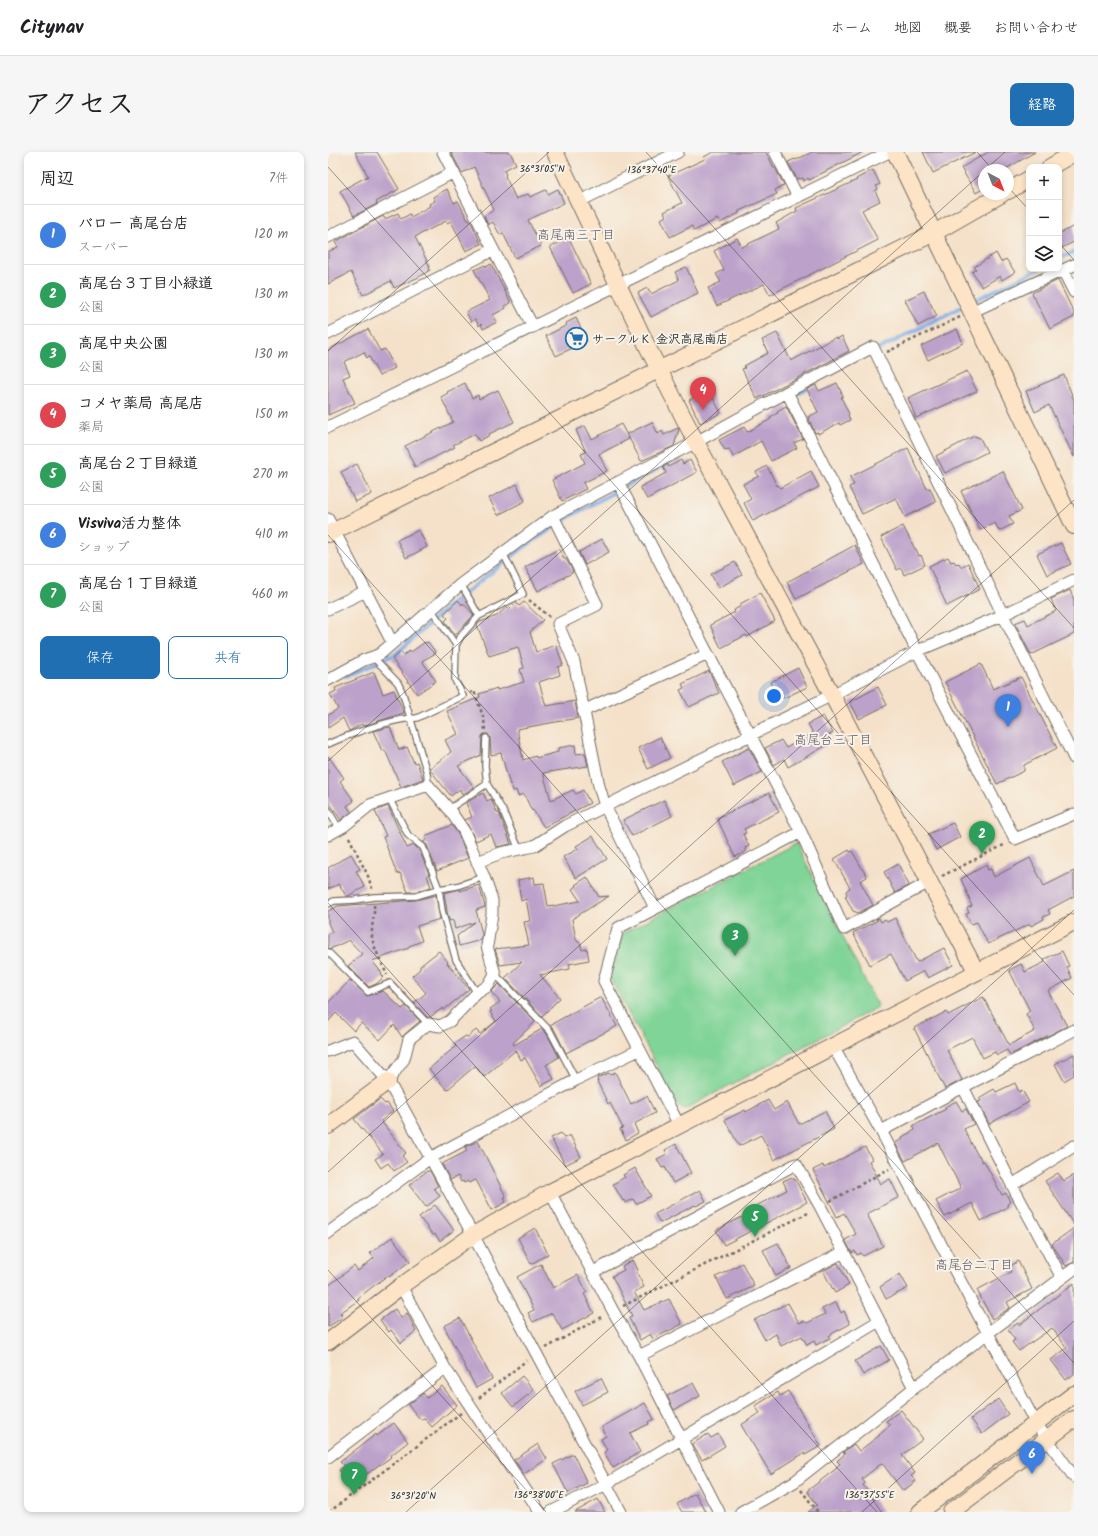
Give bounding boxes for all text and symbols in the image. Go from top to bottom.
text: Citynav [20,13,83,43]
text: ホーム [831,17,872,39]
text: 地図 [894,17,922,39]
text: 概要 [944,17,972,39]
text: お問い合わせ [994,17,1078,39]
text: アクセス [24,83,134,128]
button: 経路 [1010,83,1074,126]
text: 36°31'05"N [519,161,565,177]
text: 136°37'40"E [627,162,678,178]
north arrow [978,164,1014,200]
map controls [1026,164,1062,272]
button: + [1026,164,1062,200]
text: 周辺 [40,166,74,193]
text: 7件 [269,168,288,189]
button: − [1026,200,1062,236]
text: バロー 高尾台店 [78,212,189,236]
text: 1 [51,224,55,245]
text: 120 m [254,224,288,245]
district label: 高尾南三丁目 [537,225,615,246]
button: layers [1026,236,1062,272]
text: スーパー [78,237,129,258]
text: 高尾台３丁目小緑道 [78,272,213,296]
text: 2 [49,284,57,305]
text: 130 m [254,284,288,305]
text: 公園 [78,297,104,318]
supermarket icon: サークルＫ 金沢高尾南店 [564,326,590,352]
place label: サークルＫ 金沢高尾南店 [592,330,728,349]
text: 高尾中央公園 [78,332,168,356]
text: 3 [49,344,57,365]
text: 130 m [254,344,288,365]
text: 公園 [78,357,104,378]
pin: 4 [690,377,716,410]
text: コメヤ薬局 高尾店 [78,392,204,416]
text: 4 [49,404,57,425]
text: 150 m [255,404,288,425]
text: 薬局 [78,417,104,438]
text: 高尾台２丁目緑道 [78,452,198,476]
text: 5 [50,464,56,485]
text: 270 m [252,464,288,485]
text: 公園 [78,477,104,498]
text: Visviva活力整体 [78,512,181,536]
text: 6 [49,524,57,545]
text: 410 m [255,524,288,545]
text: ショップ [78,537,129,558]
text: 高尾台１丁目緑道 [78,572,198,596]
text: 7 [50,584,56,605]
text: 460 m [252,584,288,605]
text: 公園 [78,597,104,618]
button: 保存 [40,636,160,679]
button: 共有 [168,636,288,679]
your location [764,686,784,706]
pin: 1 [995,694,1021,727]
district label: 高尾台三丁目 [794,730,872,751]
pin: 2 [969,821,995,854]
pin: 3 [722,923,748,956]
pin: 5 [742,1204,768,1237]
district label: 高尾台二丁目 [935,1255,1013,1276]
pin: 6 [1019,1441,1045,1474]
pin: 7 [341,1462,367,1495]
text: 136°38'00"E [514,1487,565,1503]
text: 136°37'55"E [845,1487,896,1503]
text: 36°31'20"N [390,1488,436,1504]

